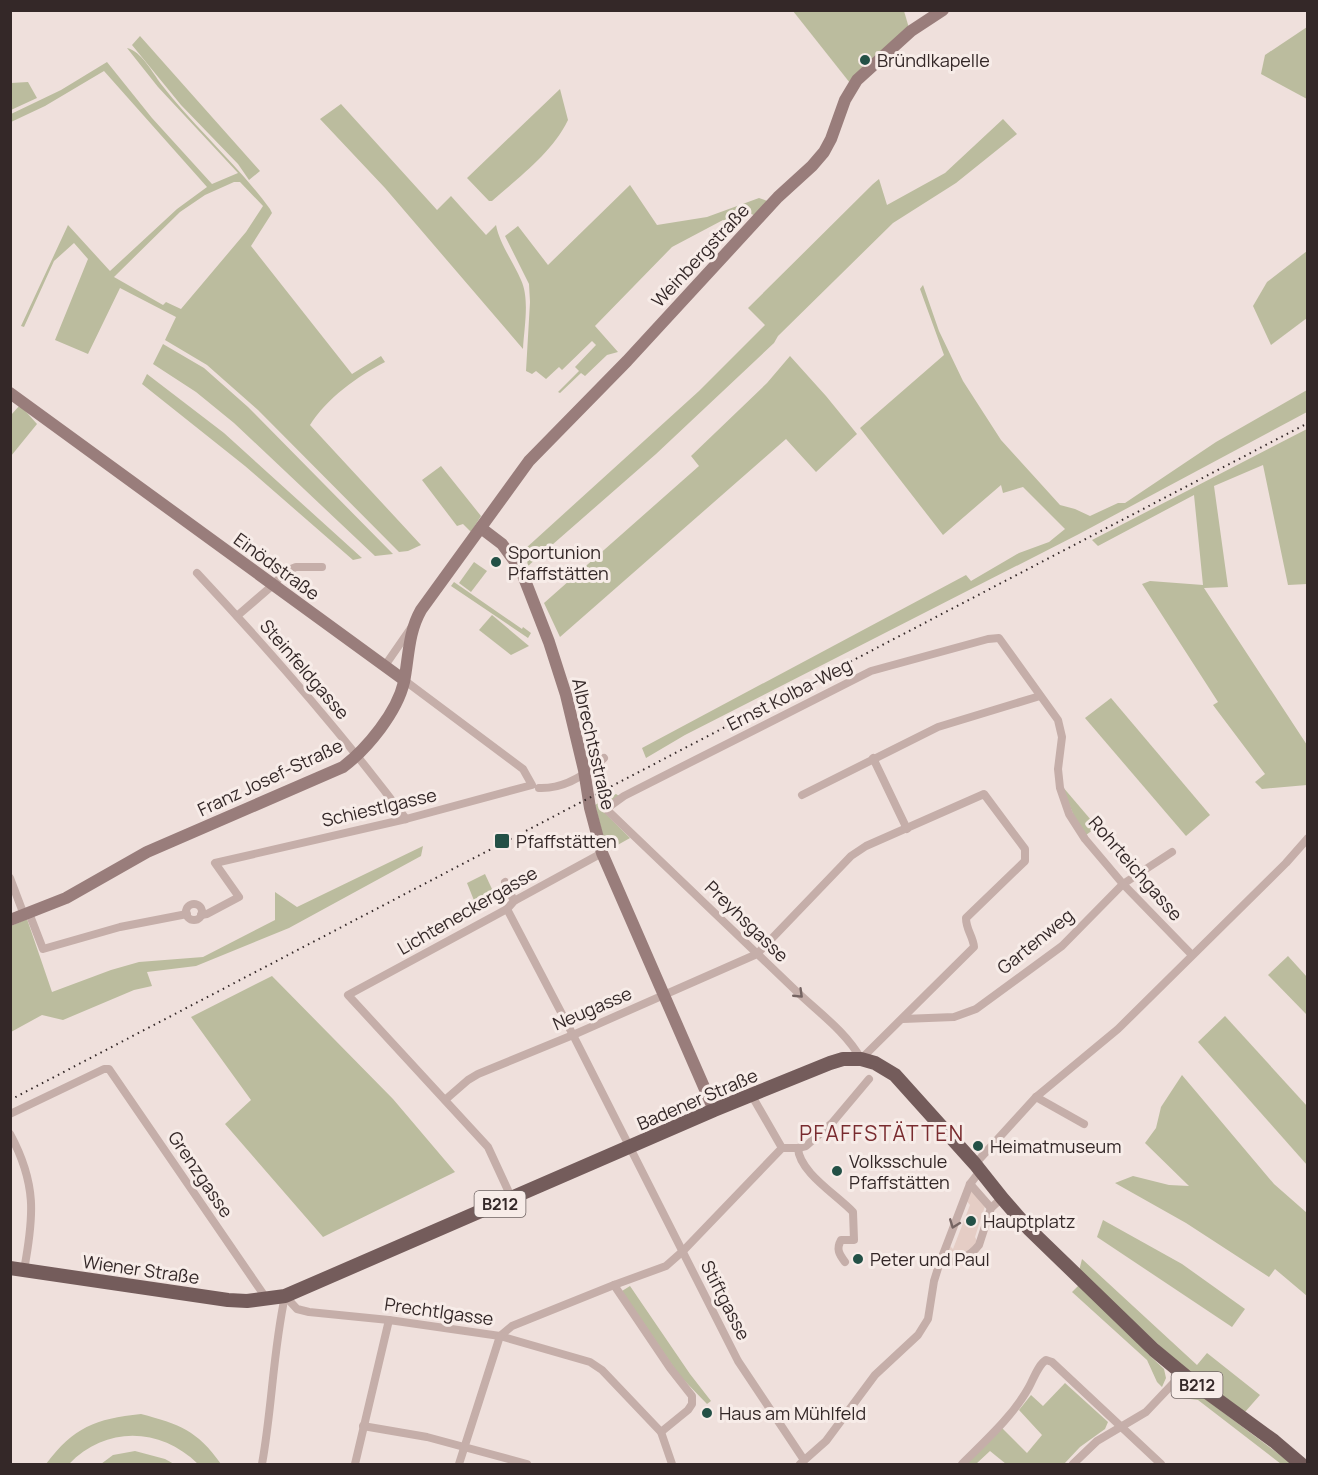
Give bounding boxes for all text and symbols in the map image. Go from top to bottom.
place label: Bründlkapelle [877,48,990,72]
marker: Bründlkapelle [858,53,872,67]
street label: Weinbergstraße [646,198,754,312]
street label: Einödstraße [229,527,325,605]
place label: Sportunion Pfaffstätten [508,540,609,585]
marker: Sportunion Pfaffstätten [489,555,503,569]
street label: Steinfeldgasse [255,614,355,724]
street label: Ernst Kolba-Weg [723,652,855,736]
street label: Albrechtsstraße [567,676,621,812]
street label: Franz Josef-Straße [194,733,346,821]
street label: Schiestlgasse [319,782,439,832]
street label: Rohrteichgasse [1084,811,1188,925]
place label: Pfaffstätten [516,829,617,853]
marker: Pfaffstätten [493,832,511,850]
street label: Lichteneckergasse [393,860,541,960]
street label: Preyhsgasse [700,875,794,967]
street label: Gartenweg [992,903,1078,979]
street label: Neugasse [549,981,635,1035]
one-way arrow [792,987,803,998]
street label: Badener Straße [633,1063,761,1135]
district label: PFAFFSTÄTTEN [799,1119,965,1147]
street label: Grenzgasse [163,1126,239,1222]
place label: Heimatmuseum [990,1134,1121,1158]
marker: Heimatmuseum [971,1139,985,1153]
place label: Volksschule Pfaffstätten [849,1149,950,1194]
marker: Volksschule Pfaffstätten [830,1164,844,1178]
road number: B212 [474,1191,526,1217]
place label: Hauptplatz [983,1209,1075,1233]
marker: Hauptplatz [964,1214,978,1228]
one-way arrow [949,1219,962,1229]
place label: Peter und Paul [870,1247,990,1271]
street label: Wiener Straße [81,1249,201,1289]
marker: Peter und Paul [851,1252,865,1266]
street label: Stiftgasse [696,1256,756,1344]
street label: Prechtlgasse [383,1291,495,1331]
road number: B212 [1172,1372,1222,1398]
place label: Haus am Mühlfeld [719,1401,866,1425]
marker: Haus am Mühlfeld [700,1406,714,1420]

